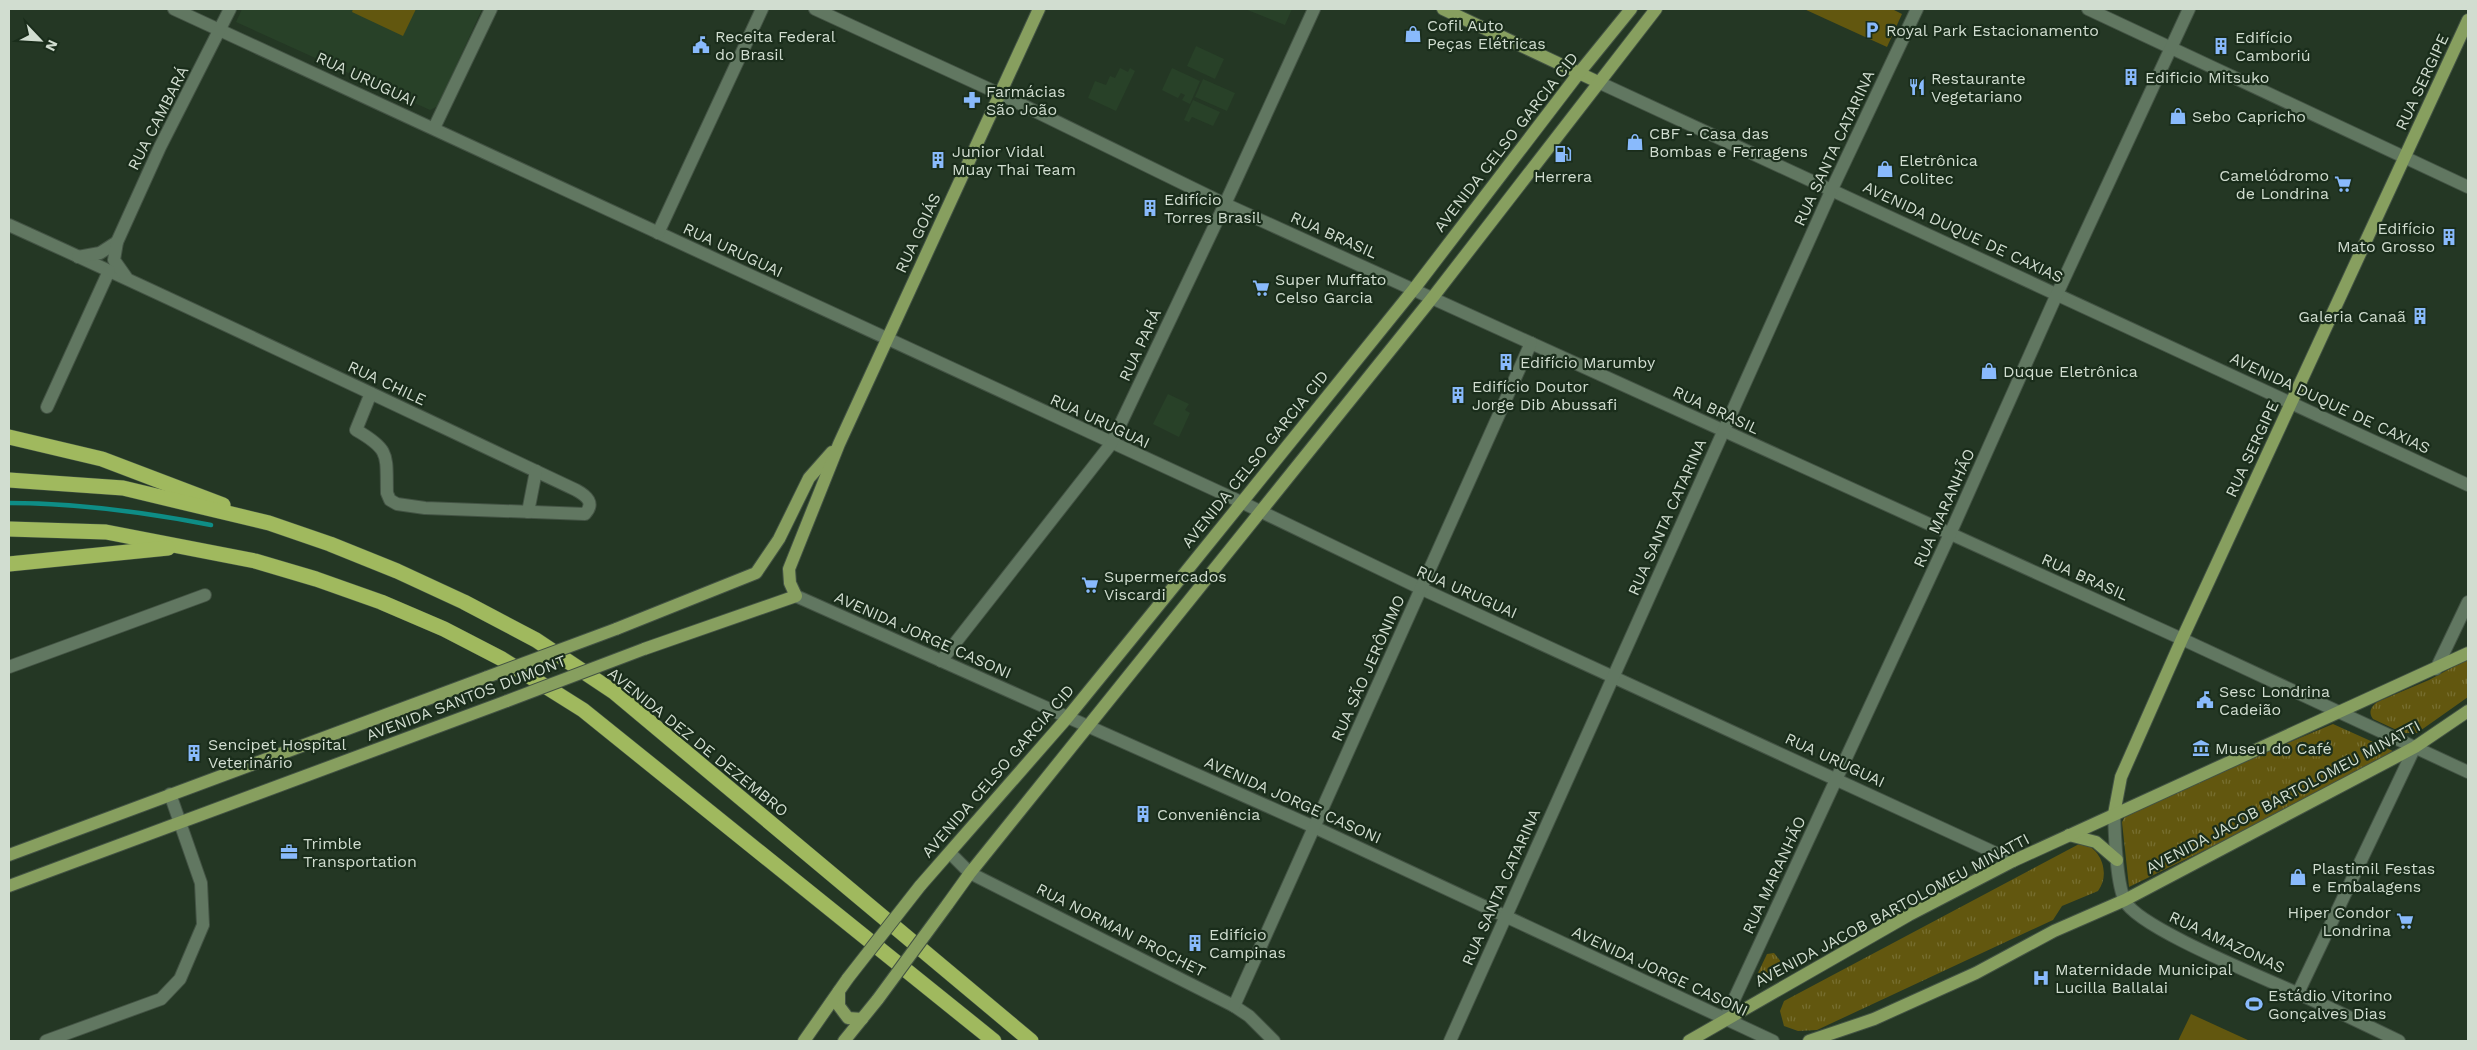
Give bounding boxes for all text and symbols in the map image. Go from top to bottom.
north arrow [15,15,65,65]
place label: Cofil Auto Peças Elétricas [1427,16,1546,53]
parking icon: Royal Park Estacionamento [1862,20,1882,40]
place label: Royal Park Estacionamento [1886,21,2099,40]
shop icon: Cofil Auto Peças Elétricas [1403,24,1423,44]
place label: Receita Federal do Brasil [715,27,836,64]
place label: Edifício Camboriú [2235,28,2311,65]
street label: RUA SERGIPE [2391,31,2453,133]
public building icon: Receita Federal do Brasil [691,35,711,55]
building icon: Edifício Camboriú [2211,36,2231,56]
text: N [42,37,61,54]
street label: RUA URUGUAI [313,48,419,110]
street label: AVENIDA CELSO GARCIA CID [1430,48,1582,236]
street label: RUA CAMBARÁ [124,62,193,173]
street label: RUA SANTA CATARINA [1790,67,1879,229]
building icon: Edificio Mitsuko [2121,67,2141,87]
place label: Edificio Mitsuko [2145,68,2269,87]
place label: Restaurante Vegetariano [1931,69,2026,106]
restaurant icon: Restaurante Vegetariano [1907,77,1927,97]
place label: Farmácias São João [986,82,1066,119]
pharmacy icon: Farmácias São João [962,90,982,110]
shop icon: Sebo Capricho [2168,106,2188,126]
place label: Sebo Capricho [2192,107,2306,126]
place label: CBF - Casa das Bombas e Ferragens [1649,124,1808,161]
shop icon: CBF - Casa das Bombas e Ferragens [1625,132,1645,152]
place label: Junior Vidal Muay Thai Team [952,142,1076,179]
fuel station icon: Herrera [1553,144,1573,164]
building icon: Junior Vidal Muay Thai Team [928,150,948,170]
place label: Eletrônica Colitec [1899,151,1978,188]
shop icon: Eletrônica Colitec [1875,159,1895,179]
place label: Camelódromo de Londrina [2219,166,2329,203]
place label: Herrera [1534,167,1592,186]
supermarket icon: Camelódromo de Londrina [2333,174,2353,194]
street label: AVENIDA DUQUE DE CAXIAS [1860,177,2066,287]
street label: RUA GOIÁS [891,190,945,276]
place label: Edifício Torres Brasil [1164,190,1261,227]
building icon: Edifício Torres Brasil [1140,198,1160,218]
street label: RUA BRASIL [1288,207,1381,263]
street label: RUA URUGUAI [680,219,786,281]
place label: Edifício Mato Grosso [2337,219,2435,256]
building icon: Edifício Mato Grosso [2439,227,2459,247]
place label: Super Muffato Celso Garcia [1275,270,1386,307]
supermarket icon: Super Muffato Celso Garcia [1251,278,1271,298]
street label: RUA PARÁ [1115,305,1165,384]
building icon: Galeria Canaã [2410,306,2430,326]
place label: Galeria Canaã [2298,307,2406,326]
street label: AVENIDA DUQUE DE CAXIAS [2227,348,2433,458]
building icon: Edifício Marumby [1496,352,1516,372]
place label: Edifício Marumby [1520,353,1656,372]
street label: RUA CHILE [345,357,429,409]
shop icon: Duque Eletrônica [1979,361,1999,381]
place label: Duque Eletrônica [2003,362,2138,381]
street label: AVENIDA CELSO GARCIA CID [1178,366,1332,552]
place label: Edifício Doutor Jorge Dib Abussafi [1472,377,1617,414]
street label: RUA BRASIL [1670,382,1763,438]
building icon: Edifício Doutor Jorge Dib Abussafi [1448,385,1468,405]
street label: RUA URUGUAI [1047,390,1153,452]
street label: RUA SERGIPE [2221,398,2283,500]
street label: RUA SANTA CATARINA [1624,435,1710,598]
street label: RUA MARANHÃO [1909,446,1979,570]
street label: RUA BRASIL [2039,549,2132,605]
street label: RUA URUGUAI [1414,561,1520,623]
place label: Supermercados Viscardi [1104,567,1227,604]
supermarket icon: Supermercados Viscardi [1080,575,1100,595]
street label: AVENIDA JORGE CASONI [832,587,1014,683]
street label: RUA SÃO JERÔNIMO [1327,592,1409,744]
street label: AVENIDA SANTOS DUMONT [363,651,569,745]
street label: AVENIDA DEZ DE DEZEMBRO [604,663,792,821]
street label: AVENIDA CELSO GARCIA CID [918,681,1078,861]
place label: Sesc Londrina Cadeião [2219,682,2330,719]
public building icon: Sesc Londrina Cadeião [2195,690,2215,710]
street label: AVENIDA JACOB BARTOLOMEU MINATTI [2142,716,2424,878]
street label: RUA URUGUAI [1782,729,1888,791]
place label: Sencipet Hospital Veterinário [208,735,346,772]
museum icon: Museu do Café [2191,738,2211,758]
place label: Museu do Café [2215,739,2332,758]
building icon: Sencipet Hospital Veterinário [184,743,204,763]
street label: AVENIDA JORGE CASONI [1202,752,1384,848]
building icon: Conveniência [1133,804,1153,824]
place label: Conveniência [1157,805,1260,824]
street label: RUA SANTA CATARINA [1458,805,1544,968]
street label: RUA MARANHÃO [1738,813,1810,937]
street label: AVENIDA JACOB BARTOLOMEU MINATTI [1751,829,2033,991]
place label: Trimble Transportation [303,834,417,871]
office icon: Trimble Transportation [279,842,299,862]
place label: Plastimil Festas e Embalagens [2312,859,2435,896]
shop icon: Plastimil Festas e Embalagens [2288,867,2308,887]
street label: RUA NORMAN PROCHET [1033,879,1209,981]
place label: Hiper Condor Londrina [2287,903,2391,940]
street label: RUA AMAZONAS [2166,907,2288,977]
supermarket icon: Hiper Condor Londrina [2395,911,2415,931]
street label: AVENIDA JORGE CASONI [1569,922,1751,1020]
place label: Edifício Campinas [1209,925,1286,962]
building icon: Edifício Campinas [1185,933,1205,953]
place label: Maternidade Municipal Lucilla Ballalai [2055,960,2233,997]
hospital icon: Maternidade Municipal Lucilla Ballalai [2031,968,2051,988]
place label: Estádio Vitorino Gonçalves Dias [2268,986,2392,1023]
sports icon: Estádio Vitorino Gonçalves Dias [2244,994,2264,1014]

